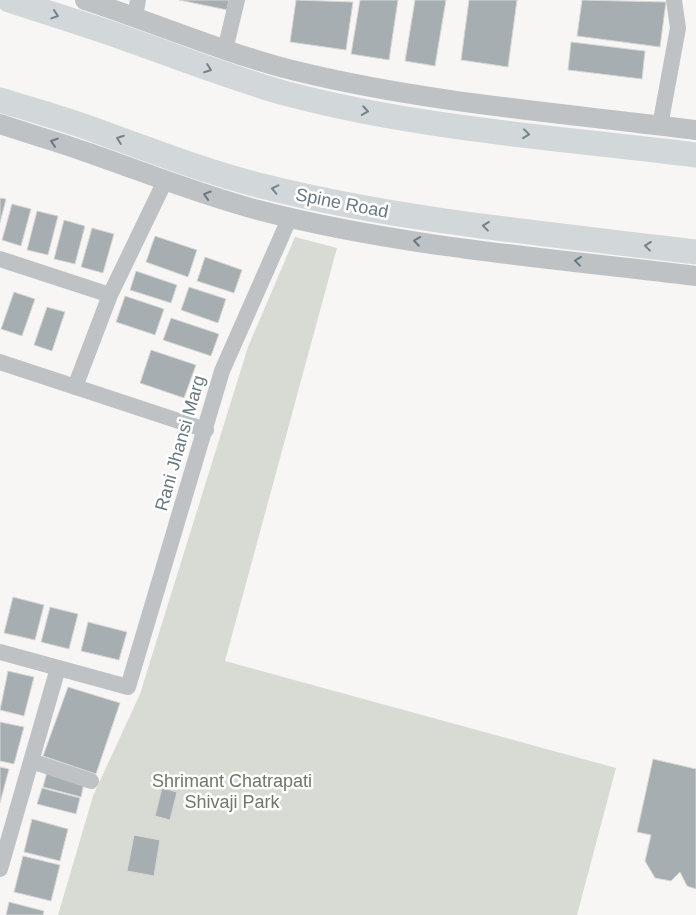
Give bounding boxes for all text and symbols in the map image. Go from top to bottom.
one-way arrow [50,10,59,20]
one-way arrow [203,63,212,73]
one-way arrow [361,105,369,115]
one-way arrow [522,128,530,139]
one-way arrow [116,135,125,145]
one-way arrow [50,137,58,147]
one-way arrow [270,184,279,195]
street label: Spine Road [294,184,390,222]
one-way arrow [204,190,212,200]
one-way arrow [482,221,490,232]
one-way arrow [413,236,421,246]
one-way arrow [643,241,651,252]
one-way arrow [574,256,582,267]
street label: Rani Jhansi Marg [151,373,209,513]
park label: Shrimant Chatrapati Shivaji Park [152,771,312,812]

